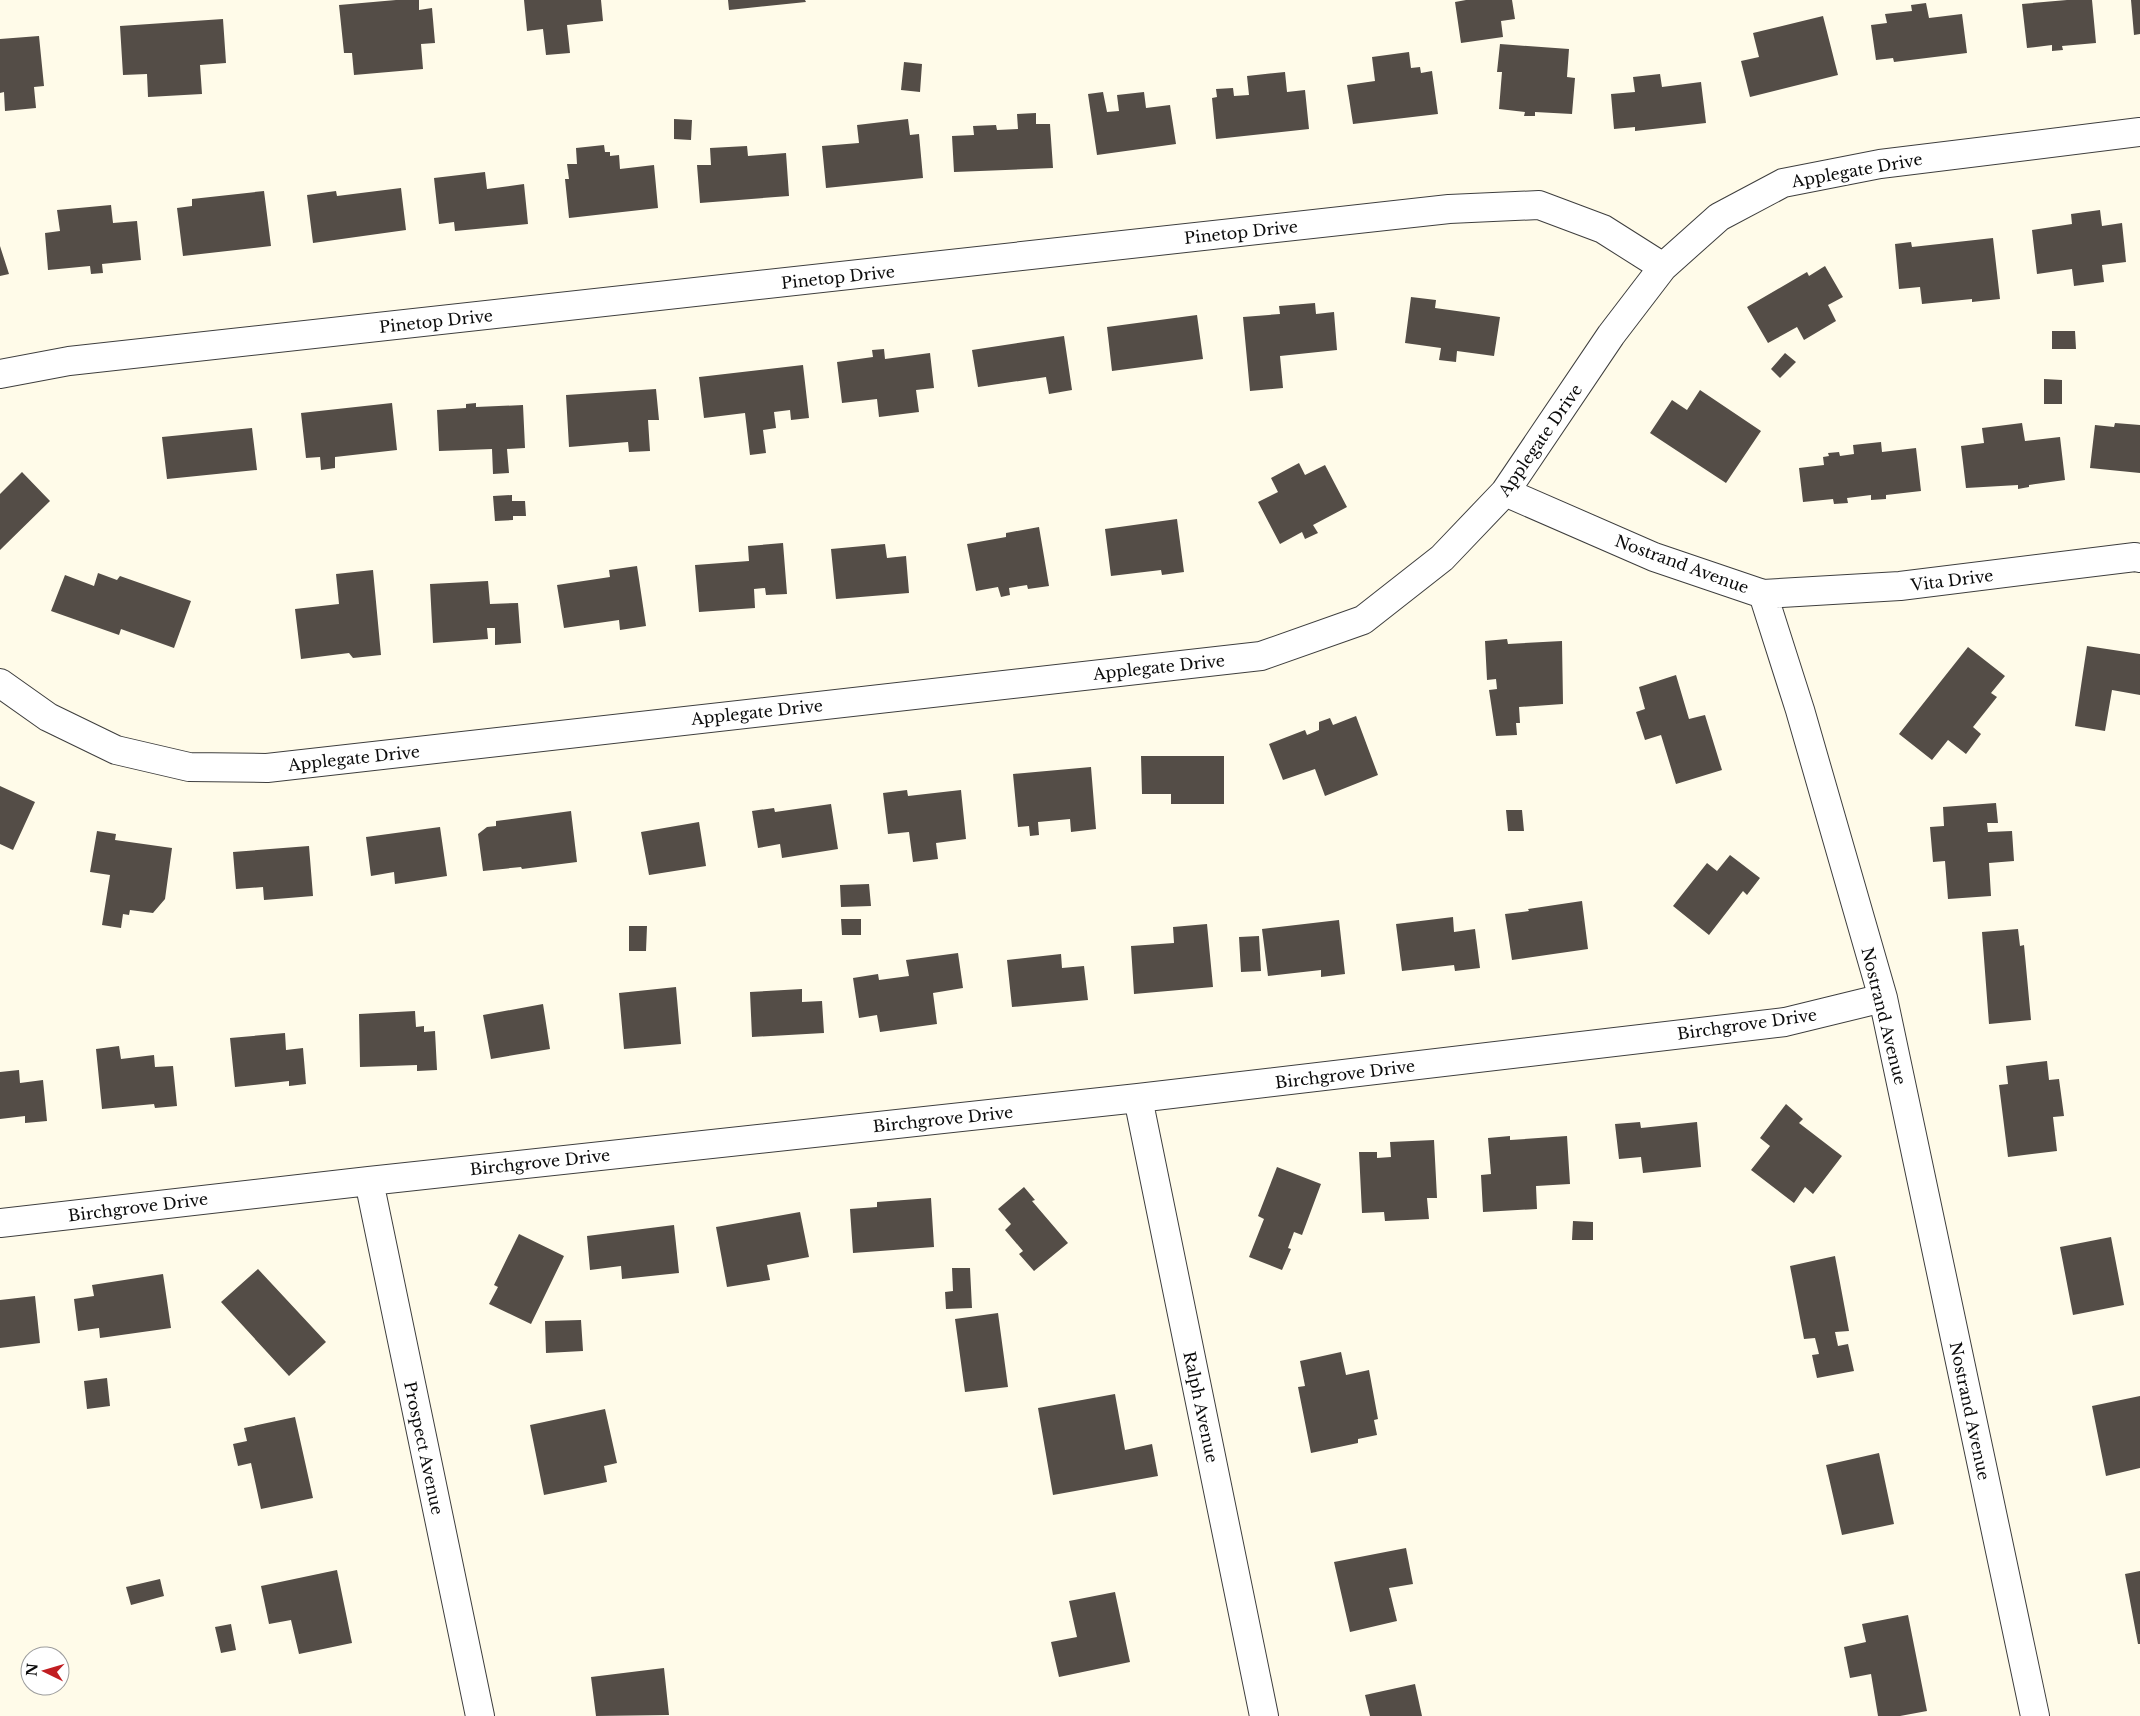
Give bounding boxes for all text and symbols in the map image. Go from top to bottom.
street label: Applegate Drive [1789,149,1924,192]
street label: Pinetop Drive [1183,216,1299,248]
street label: Pinetop Drive [780,261,896,293]
street label: Pinetop Drive [378,305,494,337]
street label: Applegate Drive [1493,380,1586,501]
street label: Nostrand Avenue [1612,531,1752,597]
street label: Vita Drive [1909,565,1994,595]
street label: Applegate Drive [1091,650,1226,684]
street label: Applegate Drive [689,695,824,729]
street label: Applegate Drive [286,741,421,775]
street label: Nostrand Avenue [1857,945,1911,1087]
street label: Birchgrove Drive [1676,1004,1818,1044]
street label: Birchgrove Drive [1274,1055,1416,1093]
street label: Birchgrove Drive [872,1102,1014,1136]
street label: Birchgrove Drive [469,1145,611,1179]
street label: Birchgrove Drive [67,1188,209,1226]
street label: Nostrand Avenue [1946,1340,1994,1482]
street label: Ralph Avenue [1179,1349,1223,1465]
street label: Prospect Avenue [400,1380,448,1516]
north arrow [20,1646,70,1696]
text: N [23,1663,42,1677]

